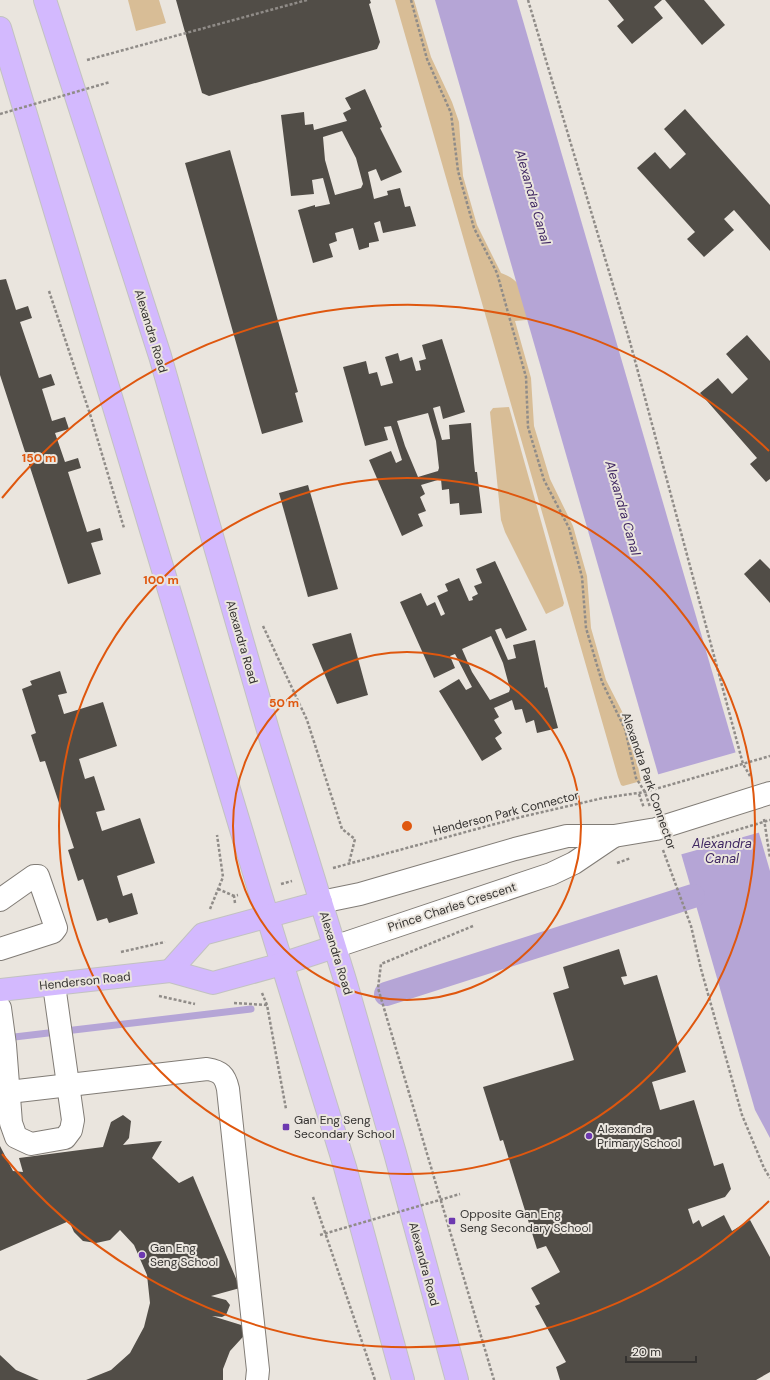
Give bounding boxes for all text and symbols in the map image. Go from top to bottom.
water label: Alexandra Canal [511,147,555,247]
street label: Alexandra Road [131,287,171,375]
text: 150 m [22,450,56,466]
water label: Alexandra Canal [601,458,645,558]
text: 100 m [143,572,179,588]
street label: Alexandra Road [222,598,262,686]
text: 50 m [269,695,299,711]
street label: Alexandra Park Connector [618,710,680,852]
street label: Henderson Park Connector [431,787,581,839]
centre of rings [400,819,414,833]
water label: Alexandra Canal [691,835,752,867]
street label: Prince Charles Crescent [386,879,519,935]
street label: Alexandra Road [316,909,356,997]
street label: Henderson Road [39,968,131,994]
place label: Gan Eng Seng Secondary School [294,1112,395,1142]
place label: Alexandra Primary School [597,1121,680,1151]
marker: Gan Eng Seng Secondary School [281,1122,291,1132]
marker: Alexandra Primary School [584,1131,594,1141]
place label: Opposite Gan Eng Seng Secondary School [460,1206,591,1236]
marker: Opposite Gan Eng Seng Secondary School [447,1216,457,1226]
street label: Alexandra Road [405,1220,443,1308]
place label: Gan Eng Seng School [150,1240,218,1270]
marker: Gan Eng Seng School [137,1250,147,1260]
scale bar [626,1338,696,1364]
text: 20 m [632,1344,661,1360]

